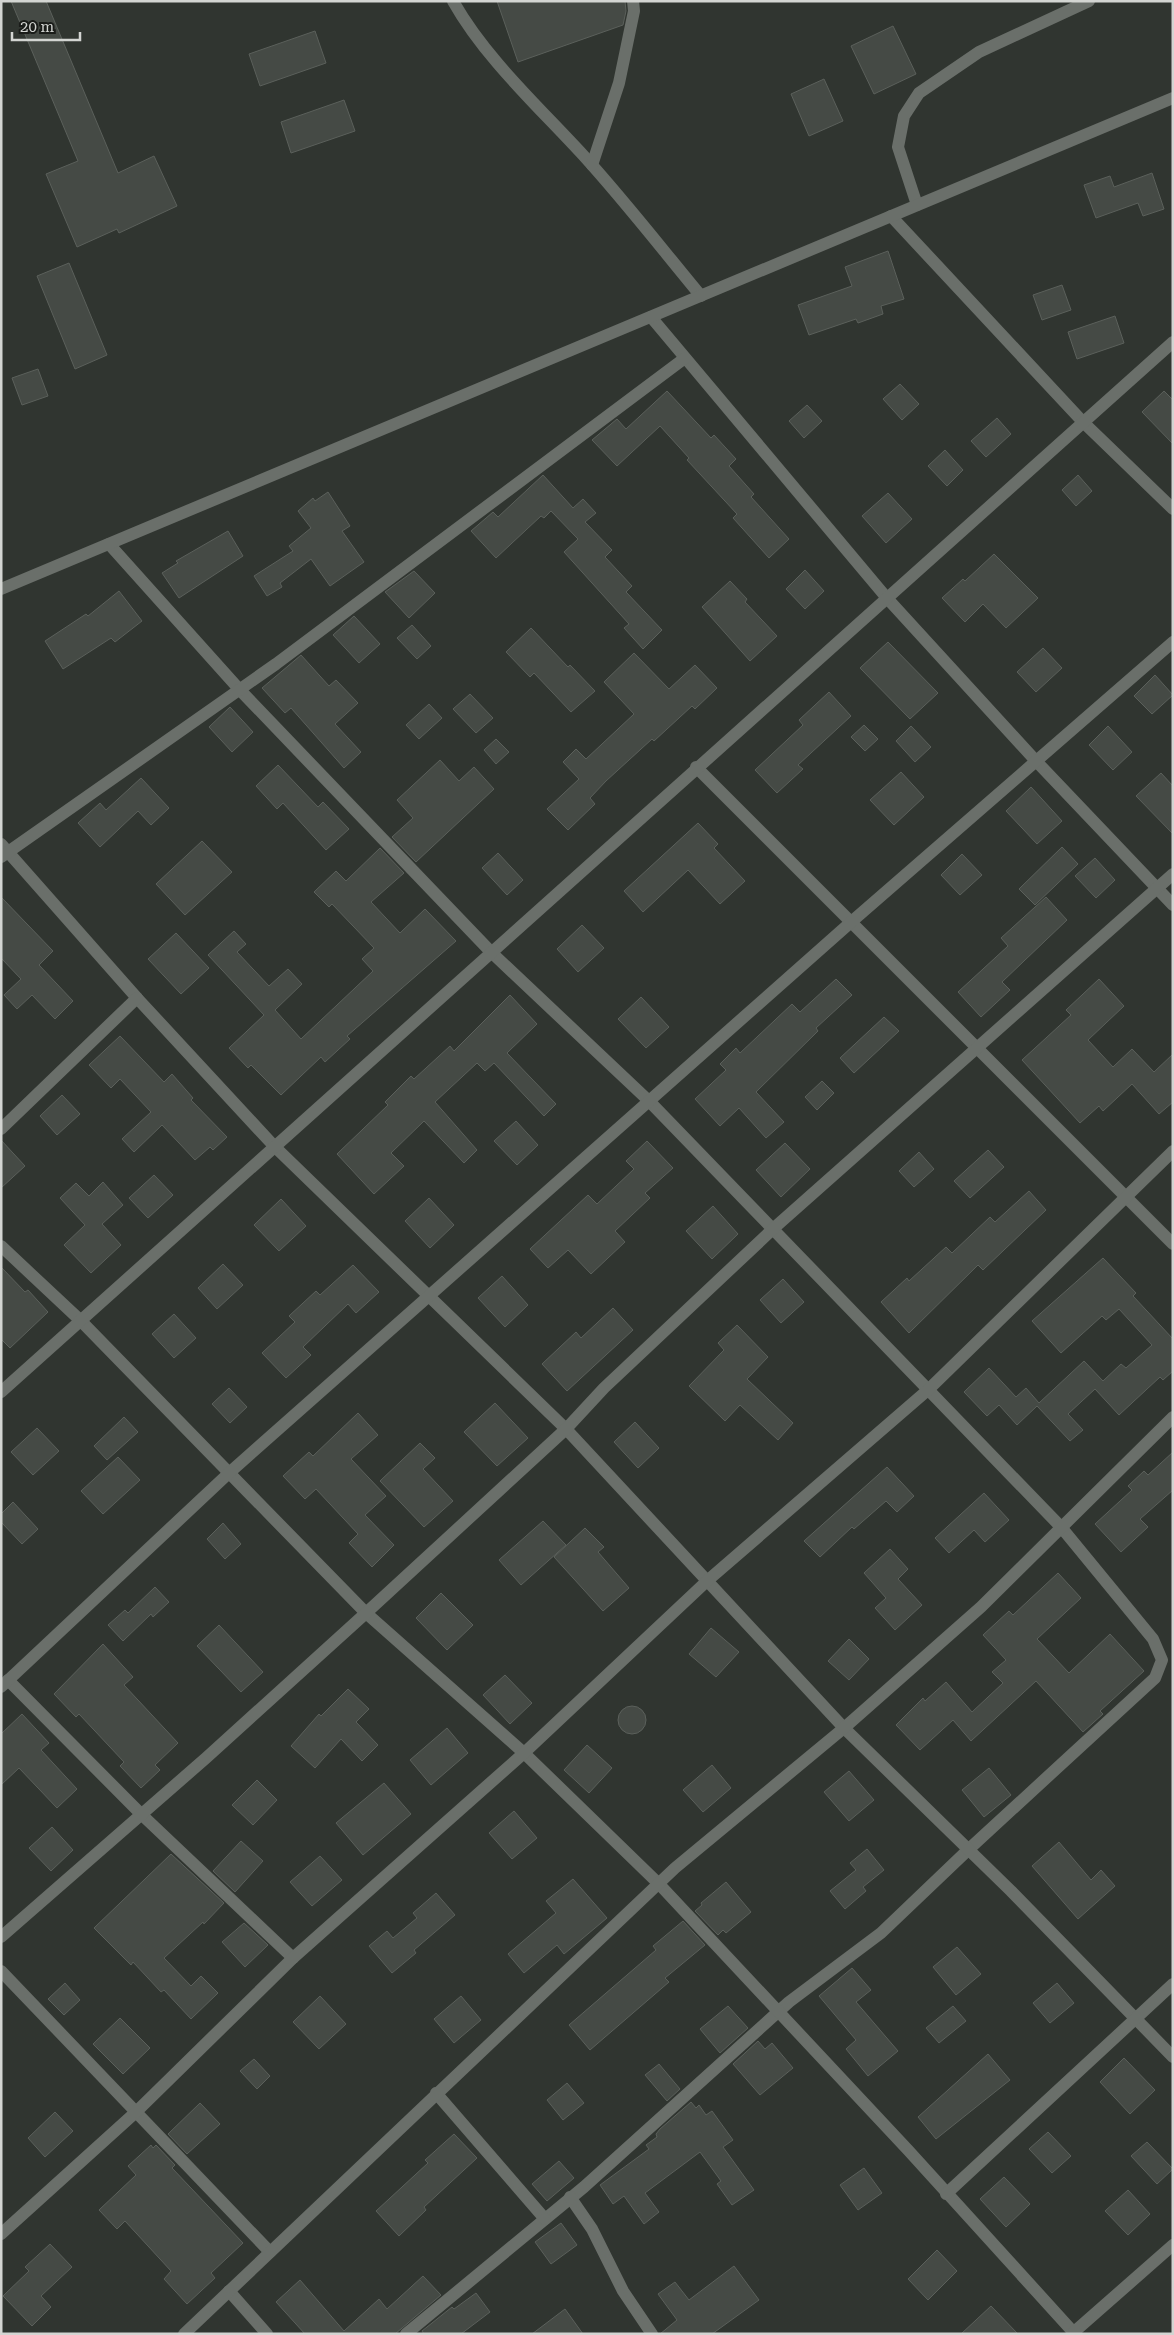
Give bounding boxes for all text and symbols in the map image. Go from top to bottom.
scale bar [12,10,80,42]
text: 20 m [20,18,55,36]

